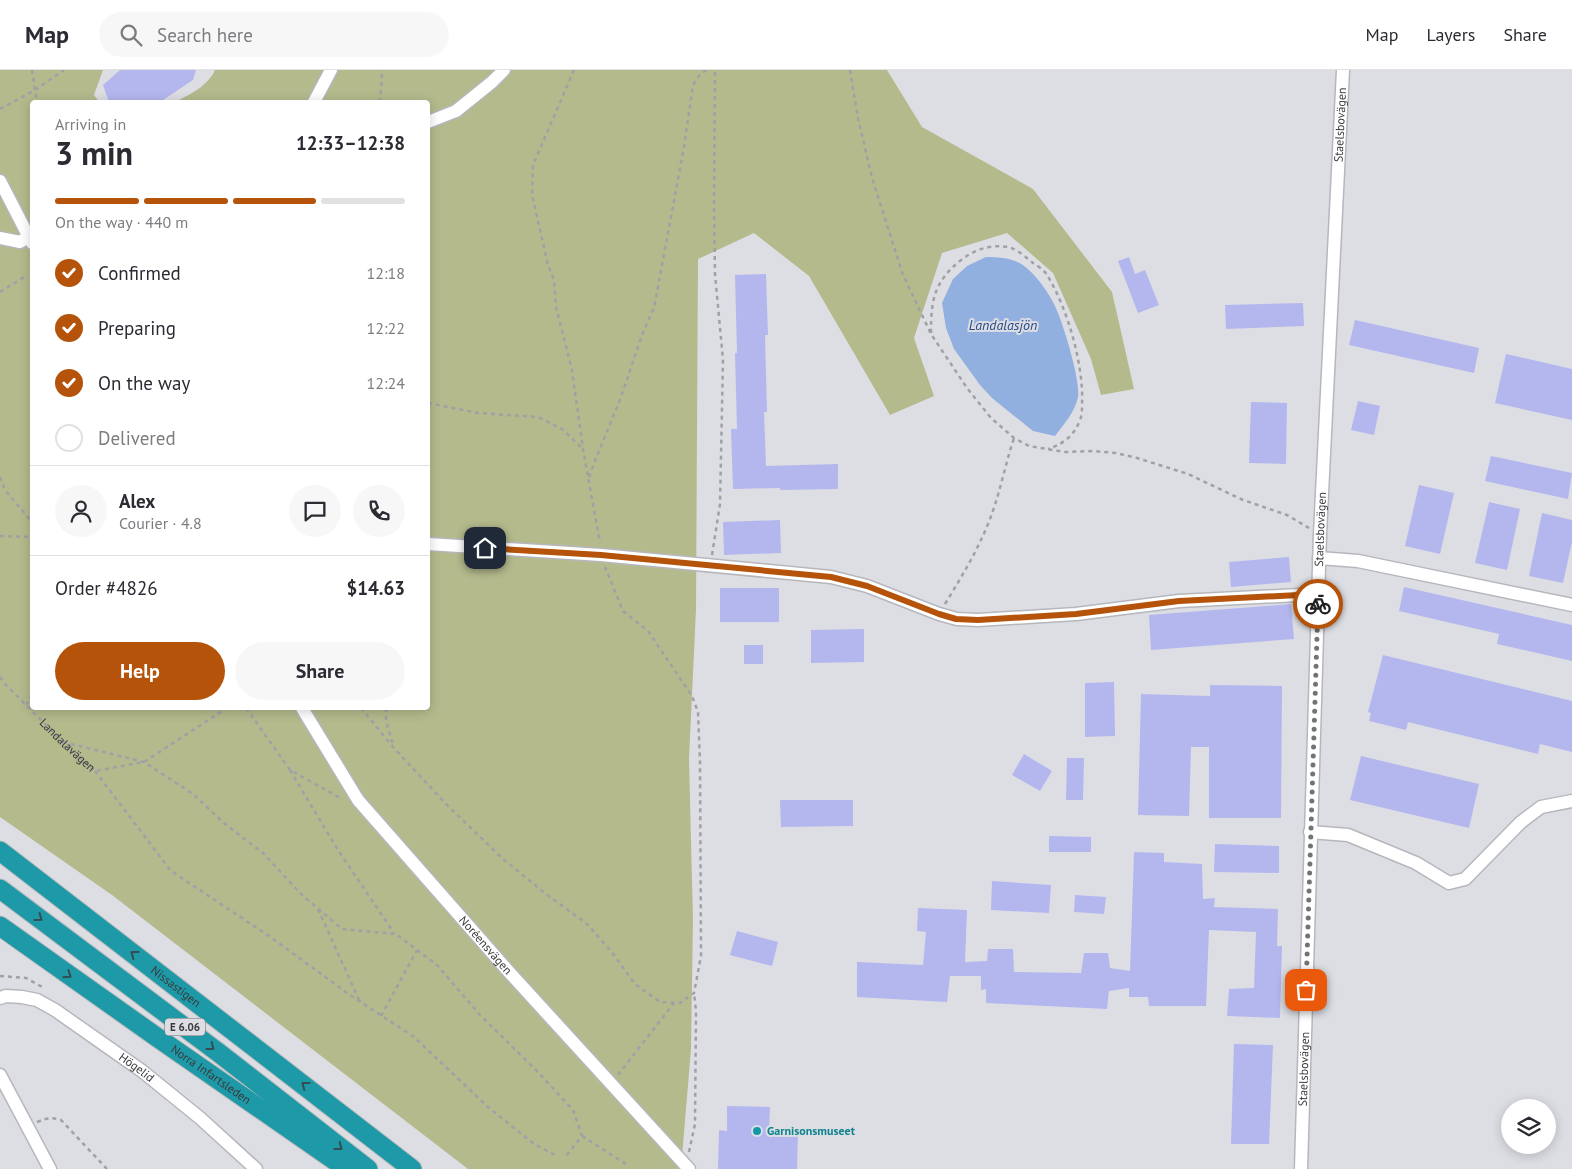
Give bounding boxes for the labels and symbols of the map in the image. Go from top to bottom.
street label: Staelsbovägen [1330,87,1349,162]
water label: Landalasjön [969,316,1037,334]
street label: Staelsbovägen [1311,492,1329,567]
pin [464,527,506,569]
courier [1293,579,1343,629]
street label: Landalavägen [37,715,99,775]
one-way arrow [33,912,43,921]
street label: Noréensvägen [456,912,516,977]
one-way arrow [131,951,140,960]
street label: Nissastigen [148,962,204,1010]
one-way arrow [63,969,72,978]
pin [1285,969,1327,1011]
road number: E 6.06 [165,1019,205,1036]
street label: Staelsbovägen [1295,1031,1312,1107]
street label: Norra Infartsleden [168,1041,254,1107]
one-way arrow [205,1041,215,1050]
street label: Högelid [116,1049,158,1085]
one-way arrow [301,1082,310,1091]
place label: Garnisonsmuseet [767,1123,856,1138]
marker: Garnisonsmuseet [751,1125,763,1137]
one-way arrow [334,1141,343,1150]

